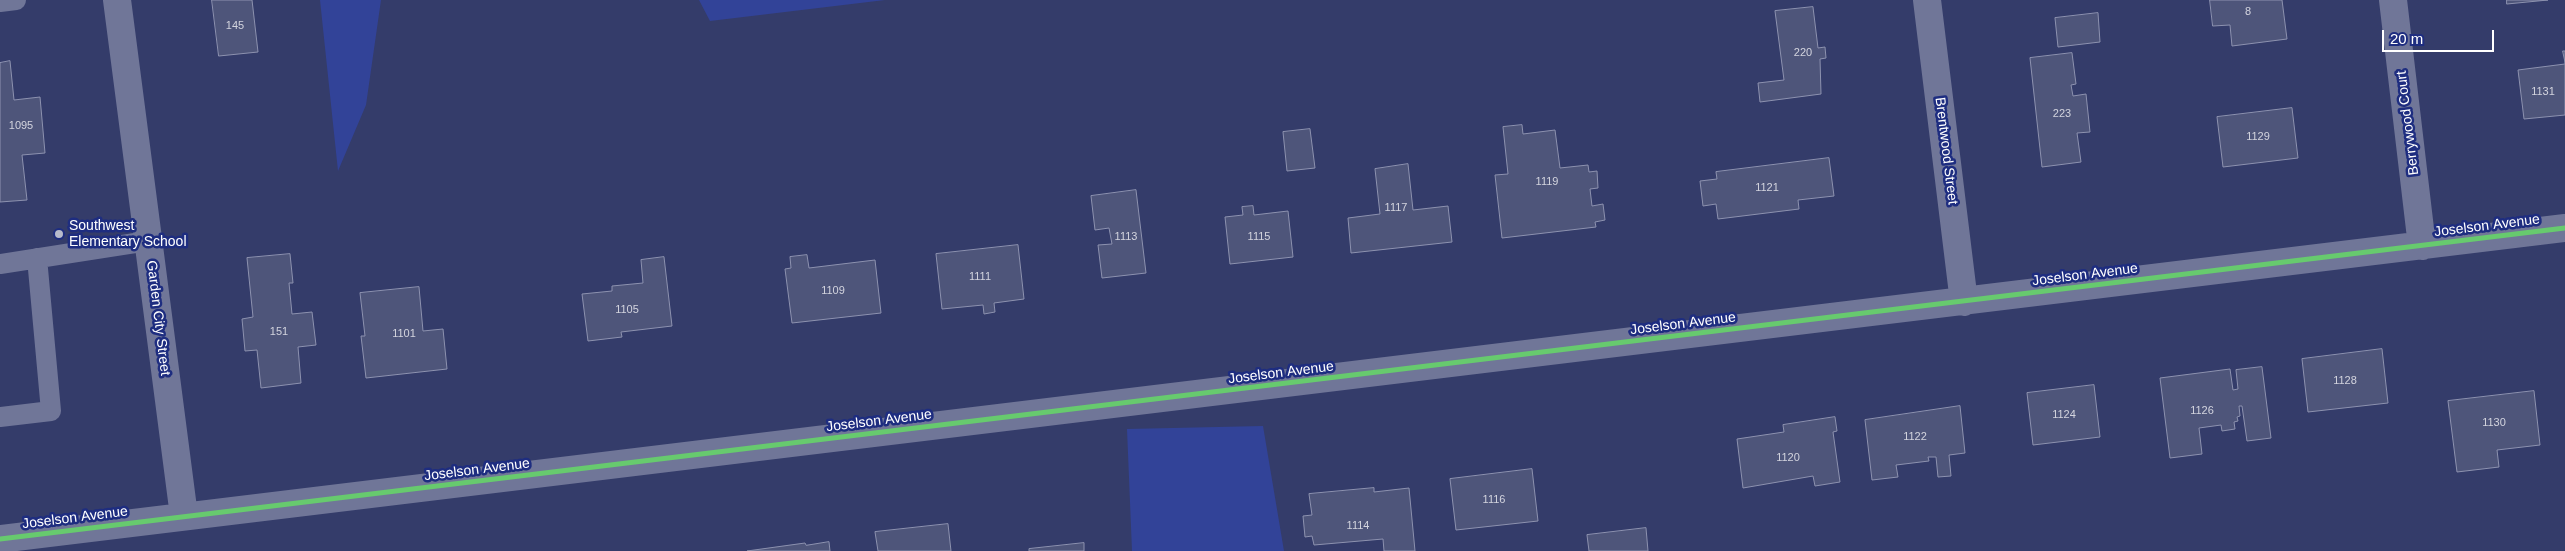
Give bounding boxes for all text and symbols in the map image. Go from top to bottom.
house number: 8 [2245,5,2251,19]
house number: 145 [226,19,244,33]
scale bar [2385,20,2498,52]
text: 20 m [2390,30,2423,47]
house number: 220 [1794,46,1812,60]
street label: Berrywood Court [2393,70,2423,176]
house number: 1131 [2531,85,2555,99]
street label: Brentwood Street [1931,96,1961,206]
house number: 223 [2053,107,2071,121]
house number: 1095 [9,119,33,133]
house number: 1129 [2246,130,2270,144]
house number: 1119 [1536,175,1558,189]
house number: 1121 [1755,181,1779,195]
house number: 1117 [1385,201,1407,215]
street label: Joselson Avenue [2433,211,2541,241]
place label: Southwest Elementary School [69,218,187,250]
marker: Southwest Elementary School [53,228,65,240]
house number: 1113 [1115,230,1137,244]
house number: 1115 [1248,230,1270,244]
street label: Garden City Street [143,259,173,377]
street label: Joselson Avenue [2031,260,2139,290]
house number: 1111 [969,270,991,284]
house number: 1109 [821,284,845,298]
house number: 1105 [615,303,639,317]
street label: Joselson Avenue [1629,309,1737,339]
house number: 151 [270,325,288,339]
house number: 1101 [392,327,416,341]
street label: Joselson Avenue [1227,358,1335,388]
house number: 1128 [2333,374,2357,388]
house number: 1126 [2190,404,2214,418]
street label: Joselson Avenue [825,406,933,436]
house number: 1124 [2052,408,2076,422]
house number: 1130 [2482,416,2506,430]
house number: 1122 [1903,430,1927,444]
house number: 1120 [1776,451,1800,465]
street label: Joselson Avenue [423,455,531,485]
house number: 1116 [1483,493,1505,507]
street label: Joselson Avenue [21,503,129,533]
house number: 1114 [1347,519,1369,533]

